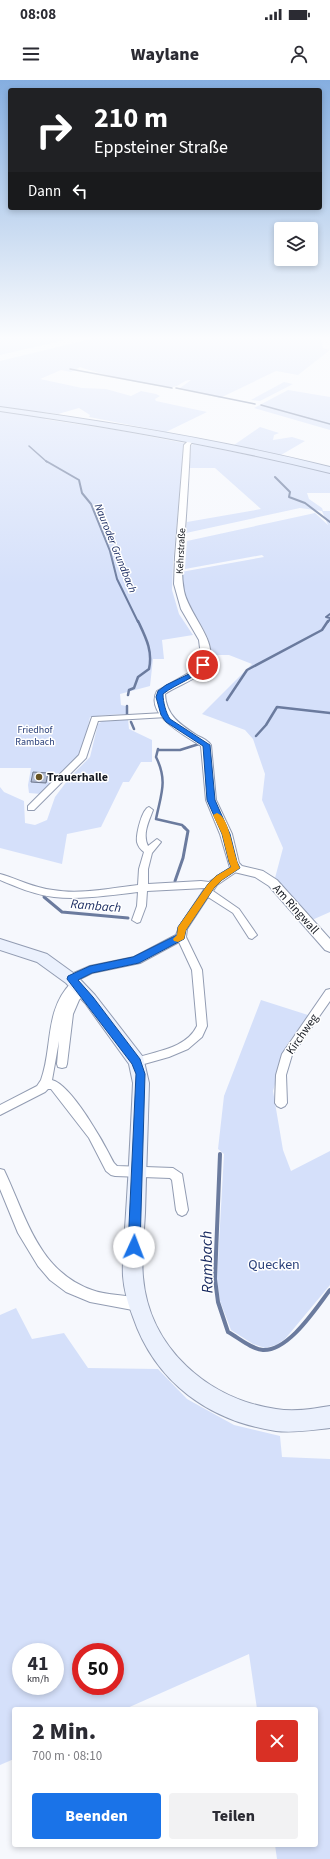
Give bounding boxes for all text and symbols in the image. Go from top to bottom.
text: 08:08 [20,4,56,25]
text: Waylane [131,42,199,67]
icon: menu [20,43,42,65]
icon: person [288,43,310,65]
text: 210 m [94,98,168,138]
icon: right [28,104,80,156]
text: Eppsteiner Straße [94,135,228,160]
icon: left [69,180,91,202]
text: Dann [28,181,61,202]
map controls [274,222,318,266]
button: layers [274,222,318,266]
water label: Nauroder Grundbach [91,501,140,595]
street label: Kehrstraße [173,528,189,574]
pin [186,648,220,682]
icon: arrive [192,654,214,676]
park label: Friedhof Rambach [15,723,55,749]
place label: Trauerhalle [47,769,108,786]
marker: Trauerhalle [34,772,44,782]
street label: Am Ringwall [269,881,323,938]
water label: Rambach [70,895,122,917]
street label: Kirchweg [282,1010,323,1058]
position arrow [113,1226,155,1268]
water label: Rambach [195,1231,219,1293]
park label: Quecken [248,1255,300,1275]
speed limit sign: 50 [72,1643,124,1695]
text: 41 [27,1650,49,1678]
text: km/h [27,1672,49,1686]
text: 2 Min. [32,1714,96,1749]
button: close [256,1720,298,1762]
text: 700 m · 08:10 [32,1747,102,1765]
button: Beenden [32,1793,161,1839]
button: Teilen [169,1793,298,1839]

